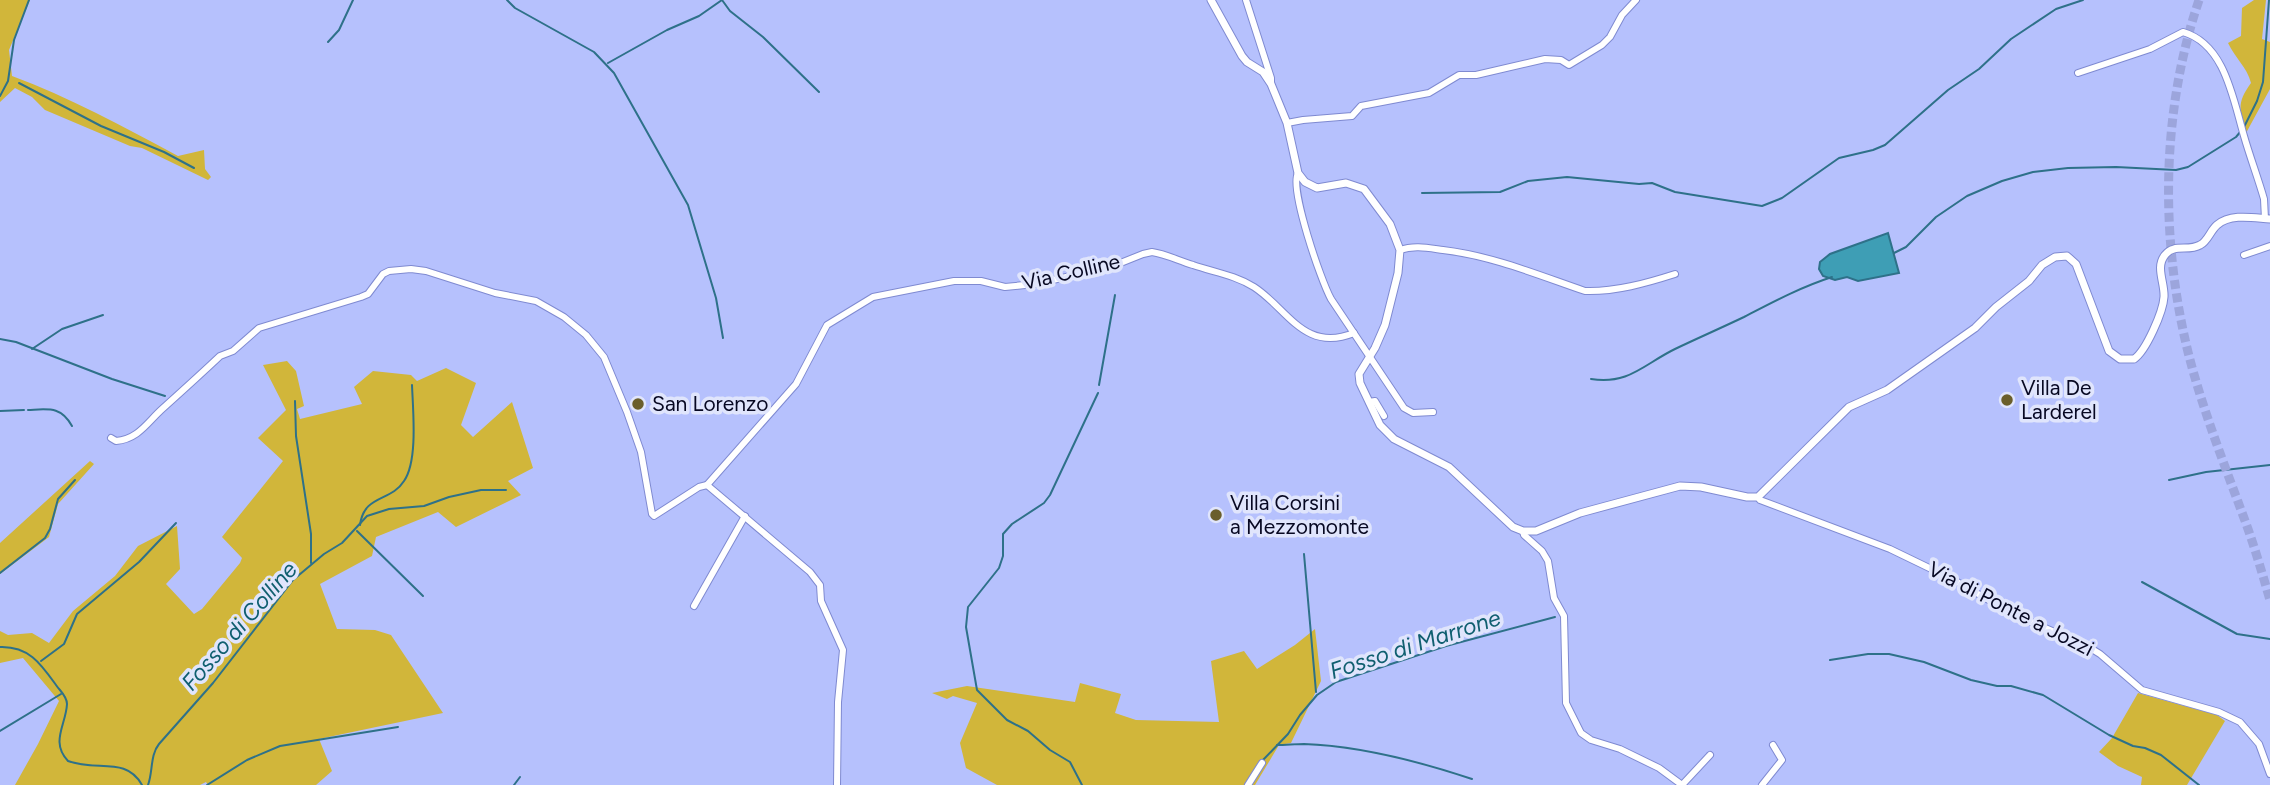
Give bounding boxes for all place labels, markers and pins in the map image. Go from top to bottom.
place label: Villa De Larderel [2021,375,2097,424]
place label: San Lorenzo [652,391,768,416]
marker: Villa De Larderel [1999,392,2015,408]
marker: San Lorenzo [630,396,646,412]
place label: Villa Corsini a Mezzomonte [1230,490,1369,539]
marker: Villa Corsini a Mezzomonte [1208,507,1224,523]

